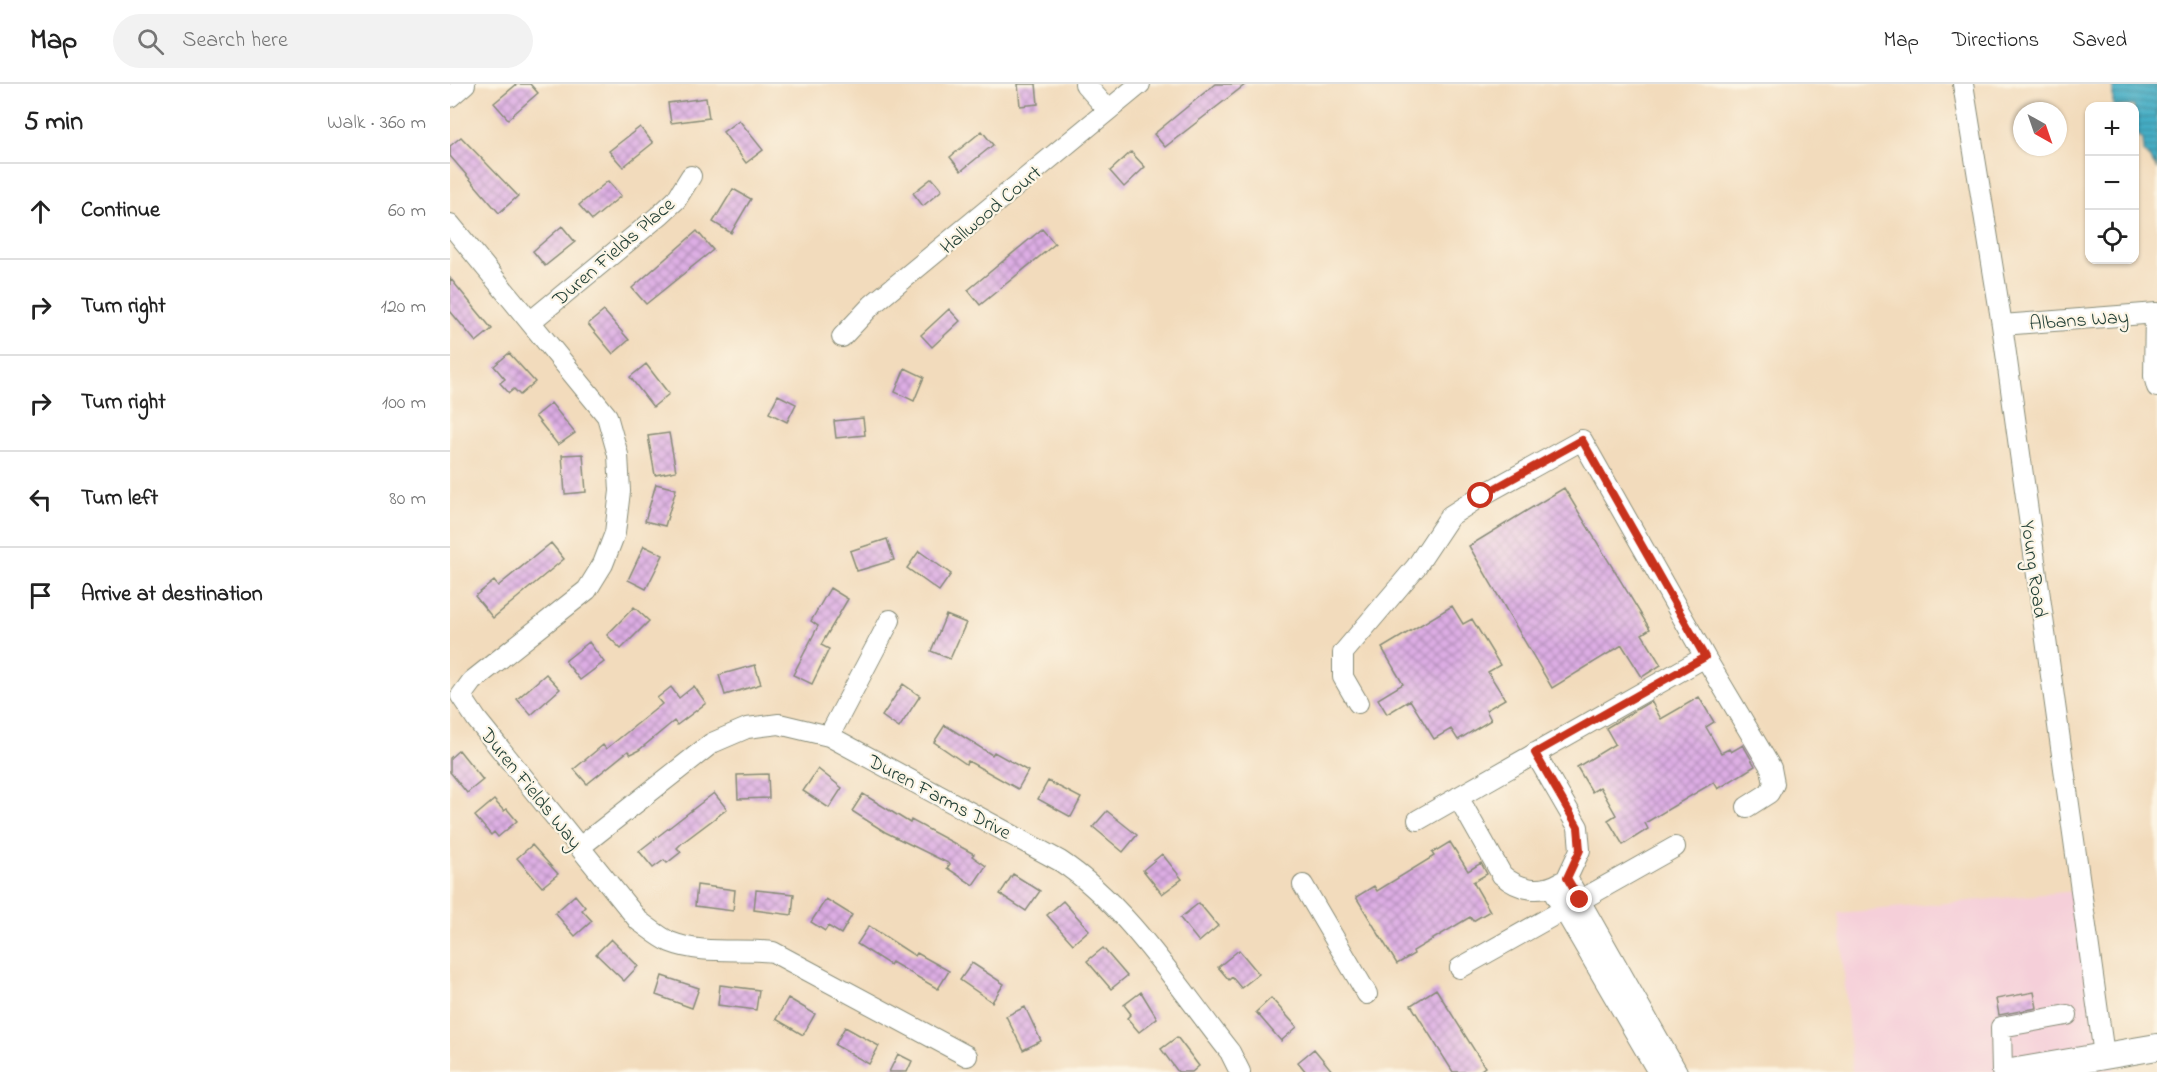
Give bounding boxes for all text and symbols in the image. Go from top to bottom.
search box [113,14,533,68]
text: Map [30,21,77,62]
icon: search [134,25,167,58]
text: Search here [182,25,288,57]
text: Map [1883,26,1919,56]
text: Directions [1952,26,2039,56]
text: Saved [2072,26,2127,56]
north arrow [2013,102,2067,156]
map controls [2085,102,2139,264]
button: + [2085,102,2139,156]
text: 5 min [24,104,83,142]
text: Walk · 360 m [327,109,426,138]
button: − [2085,156,2139,210]
street label: Hallwood Court [934,160,1049,262]
street label: Duren Fields Place [546,191,682,315]
icon: ahead [24,195,57,228]
text: Continue [81,195,160,227]
text: 60 m [388,197,426,226]
button: locate [2085,210,2139,264]
icon: right [24,291,57,324]
text: Turn right [81,291,166,323]
text: 120 m [381,293,426,322]
street label: Albans Way [2029,304,2130,339]
icon: right [24,387,57,420]
text: Turn right [81,387,166,419]
text: 100 m [382,389,426,418]
route start [1467,482,1493,508]
icon: left [24,483,57,516]
text: Turn left [81,483,158,515]
text: 80 m [389,485,426,514]
street label: Young Road [2010,519,2054,620]
icon: arrive [24,579,57,612]
text: Arrive at destination [81,579,263,611]
street label: Duren Fields Way [471,722,588,857]
street label: Duren Farms Drive [861,748,1016,848]
route end [1566,886,1592,912]

